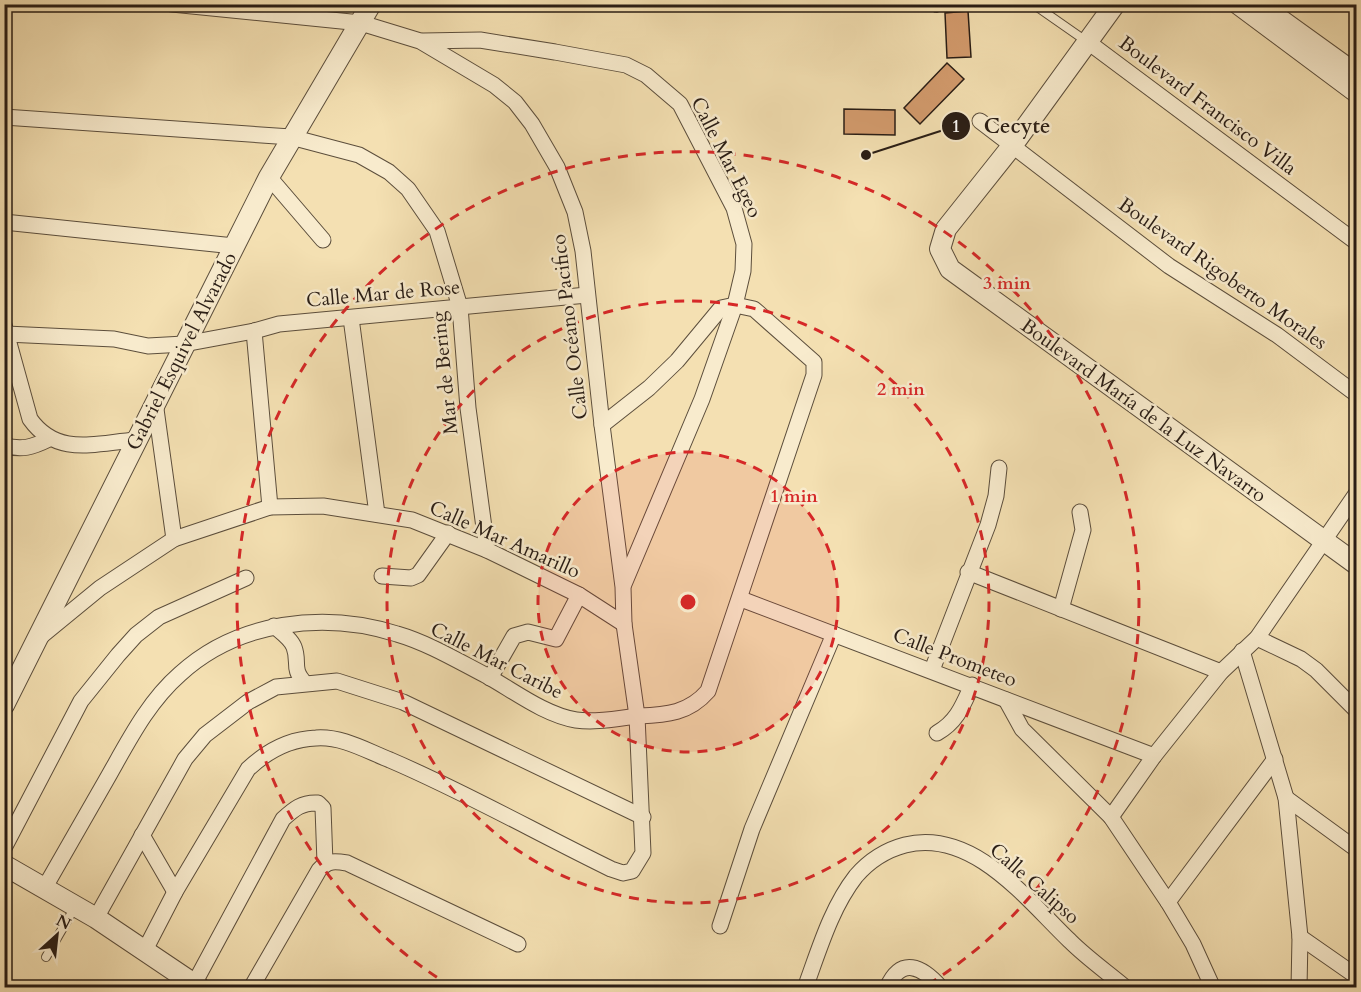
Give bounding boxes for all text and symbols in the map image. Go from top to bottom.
street label: Boulevard Francisco Villa [1113,30,1302,181]
street label: Calle Mar Egeo [685,92,769,222]
callout: Cecyte [941,106,1062,145]
text: Cecyte [984,112,1050,141]
text: 1 [951,114,961,139]
street label: Boulevard Rigoberto Morales [1113,191,1333,356]
street label: Calle Océano Pacifico [545,232,594,421]
street label: Gabriel Esquivel Alvarado [120,247,243,455]
text: 3 min [983,271,1031,296]
street label: Calle Mar de Rose [305,273,461,314]
street label: Mar de Bering [425,309,464,436]
street label: Boulevard María de la Luz Navarro [1015,312,1272,509]
text: 2 min [877,377,925,402]
text: 1 min [770,484,818,509]
street label: Calle Mar Amarillo [425,494,585,585]
centre of rings [678,592,698,612]
street label: Calle Mar Caribe [426,615,568,705]
street label: Calle Prometeo [889,621,1021,694]
street label: Calle Calipso [984,837,1086,930]
north arrow [27,905,87,965]
text: N [52,910,75,936]

